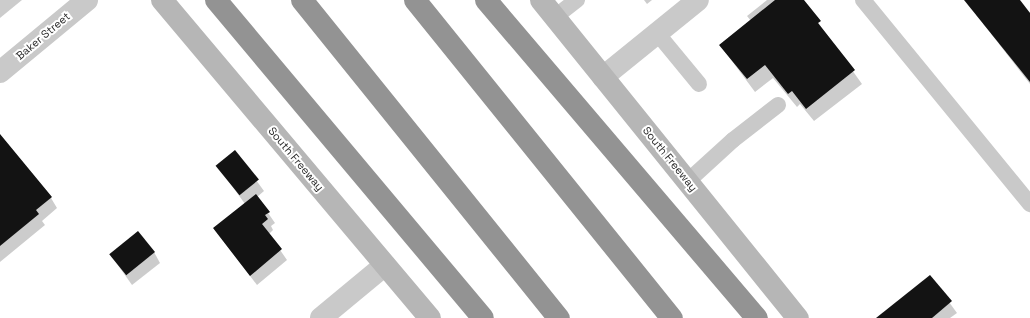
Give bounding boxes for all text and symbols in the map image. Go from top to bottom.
street label: Baker Street [13,10,73,62]
street label: South Freeway [265,124,327,194]
street label: South Freeway [640,124,700,194]

